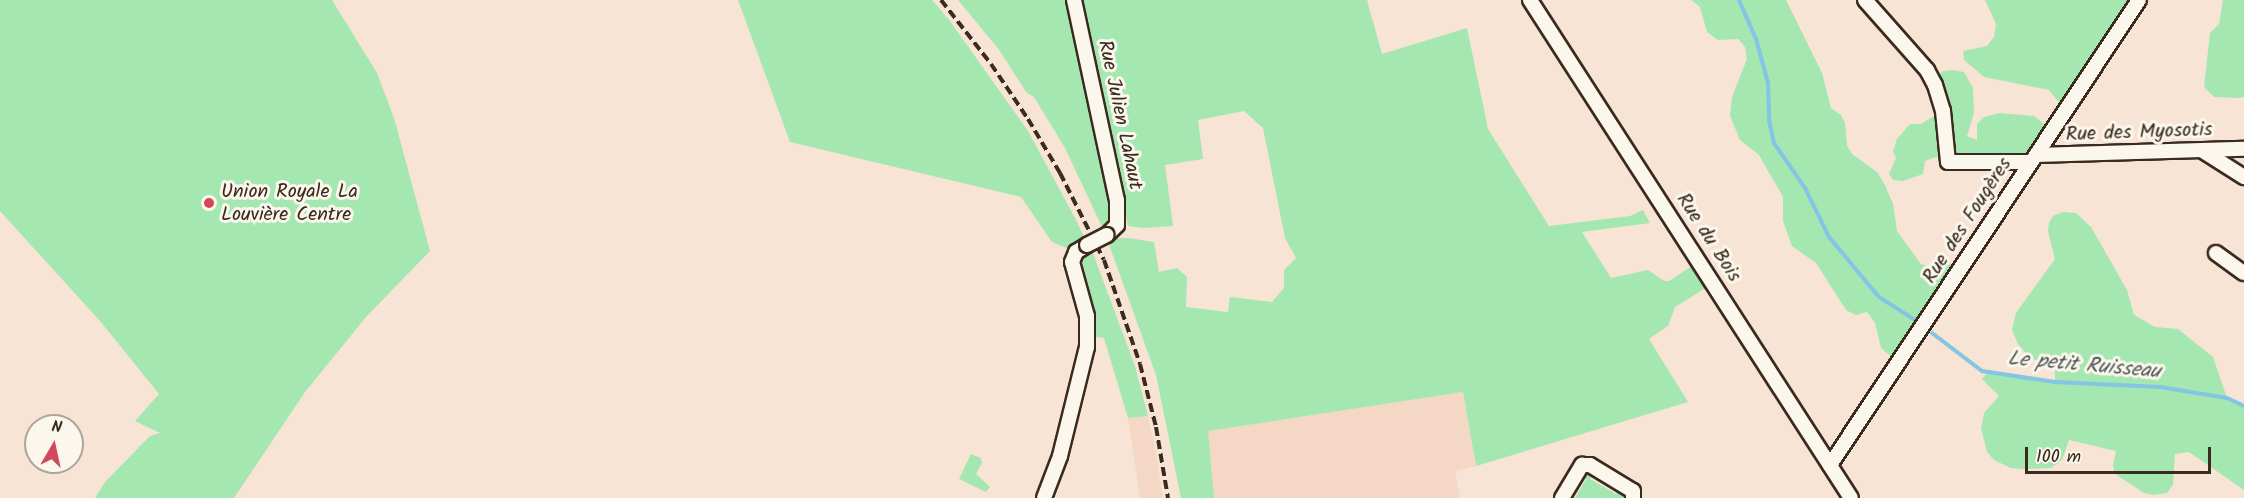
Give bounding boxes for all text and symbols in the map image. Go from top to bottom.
street label: Rue Julien Lahaut [1091,38,1147,192]
street label: Rue des Myosotis [2065,118,2213,148]
street label: Rue des Fougères [1918,154,2018,288]
place label: Union Royale La Louvière Centre [221,180,358,227]
street label: Rue du Bois [1670,189,1746,287]
marker: Union Royale La Louvière Centre [202,196,216,210]
water label: Le petit Ruisseau [2007,347,2161,385]
north arrow [24,414,84,474]
text: N [50,415,64,441]
scale bar [2028,435,2214,473]
text: 100 m [2036,443,2081,472]

